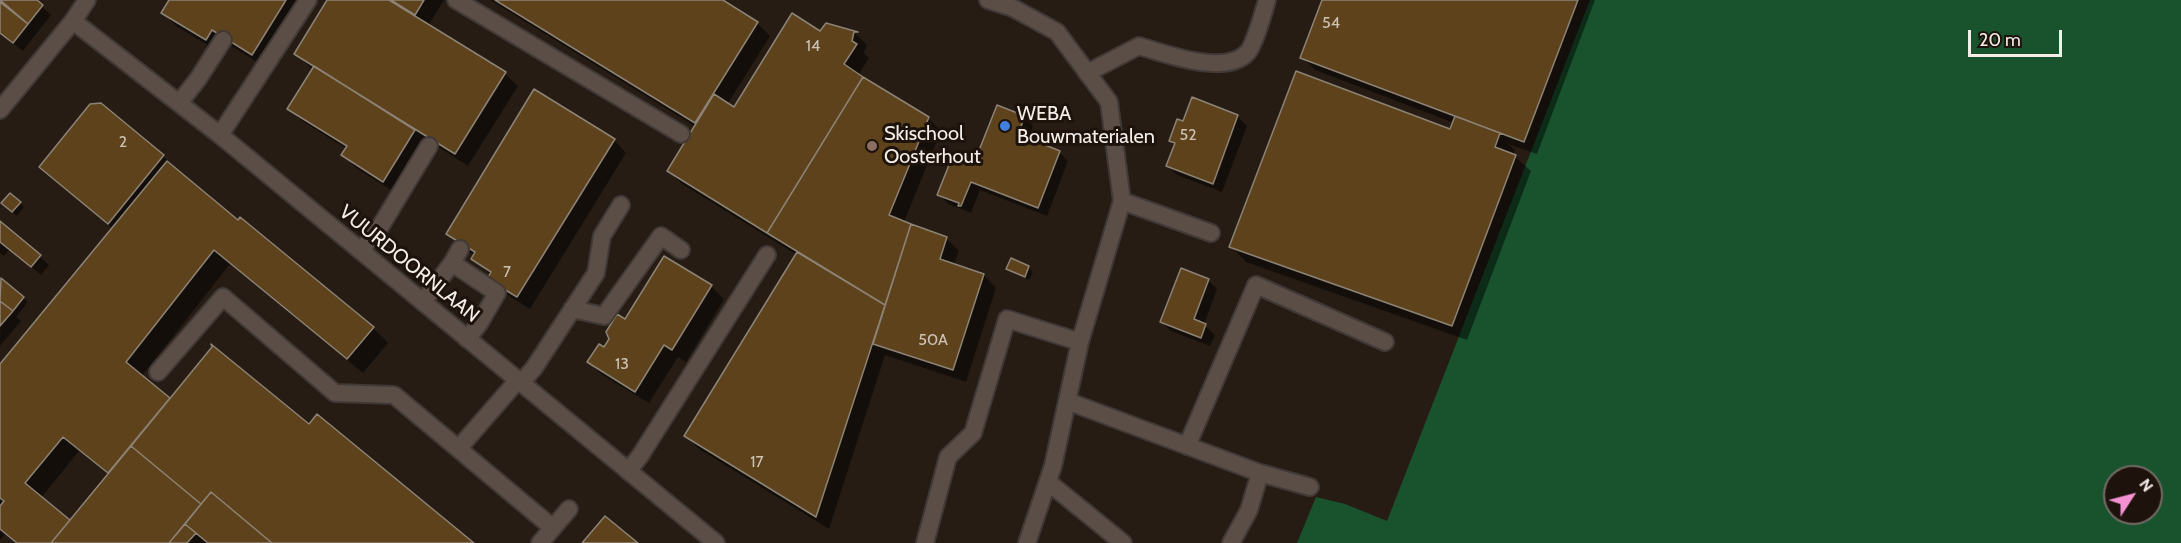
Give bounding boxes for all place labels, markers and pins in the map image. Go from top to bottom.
place label: WEBA Bouwmaterialen [1017,102,1155,149]
marker: WEBA Bouwmaterialen [998,119,1012,133]
place label: Skischool Oosterhout [884,122,981,169]
marker: Skischool Oosterhout [865,139,879,153]

